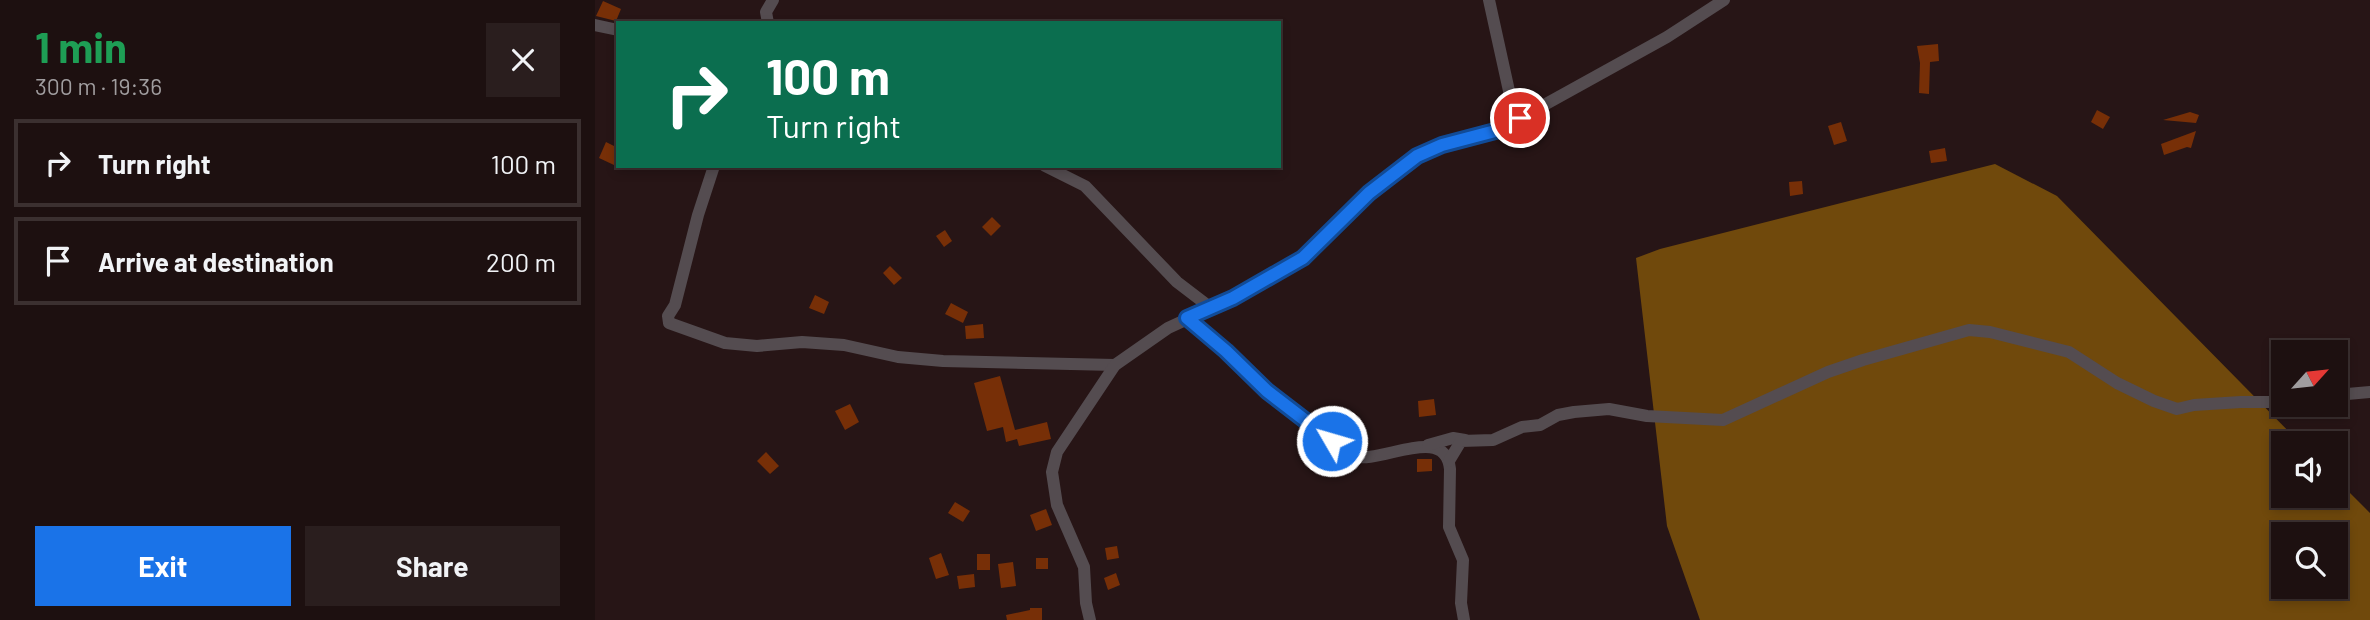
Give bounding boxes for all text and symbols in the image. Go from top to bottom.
text: 1 min [35,21,127,71]
button: close [486,23,560,97]
text: 100 m [766,46,890,105]
icon: right [651,49,742,140]
text: 300 m · 19:36 [35,72,162,100]
pin [1490,88,1550,148]
icon: arrive [1501,99,1539,137]
text: Turn right [766,106,901,144]
icon: right [39,144,77,182]
text: Turn right [98,148,211,179]
text: 100 m [491,148,556,179]
icon: arrive [39,242,77,280]
text: Arrive at destination [98,246,334,277]
text: 200 m [486,246,556,277]
north arrow [2271,340,2349,416]
map controls [2271,340,2348,599]
position arrow [1295,404,1369,478]
button: sound [2271,431,2348,508]
button: search [2271,522,2348,599]
button: Exit [35,526,291,606]
button: Share [305,526,560,606]

